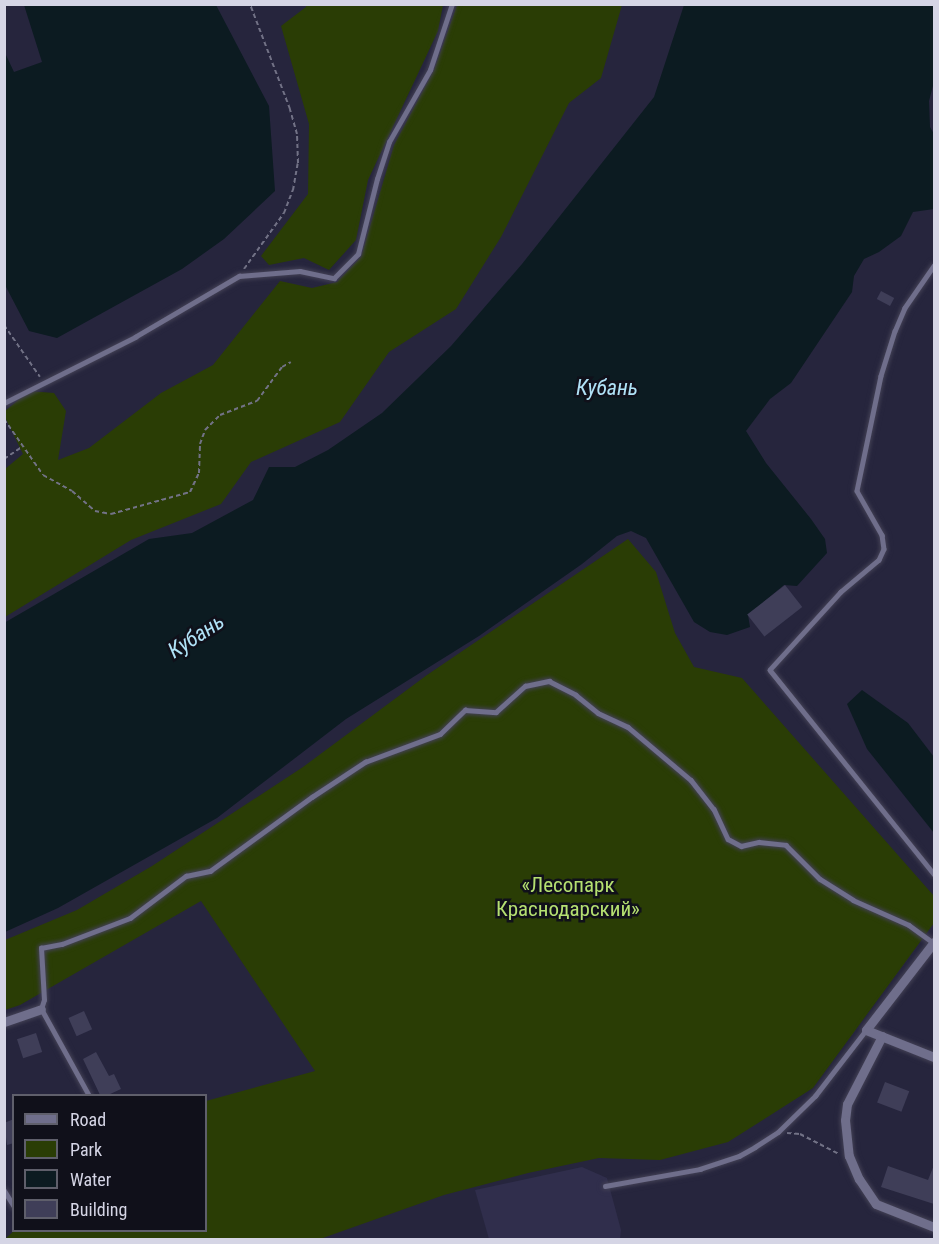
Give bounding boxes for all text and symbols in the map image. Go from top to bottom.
water label: Кубань [576,375,638,401]
water label: Кубань [163,608,229,664]
park label: «Лесопарк Краснодарский» [496,872,640,922]
legend [12,1094,207,1232]
text: Road [70,1109,106,1130]
text: Park [70,1139,102,1160]
text: Water [70,1169,111,1190]
text: Building [70,1199,127,1220]

